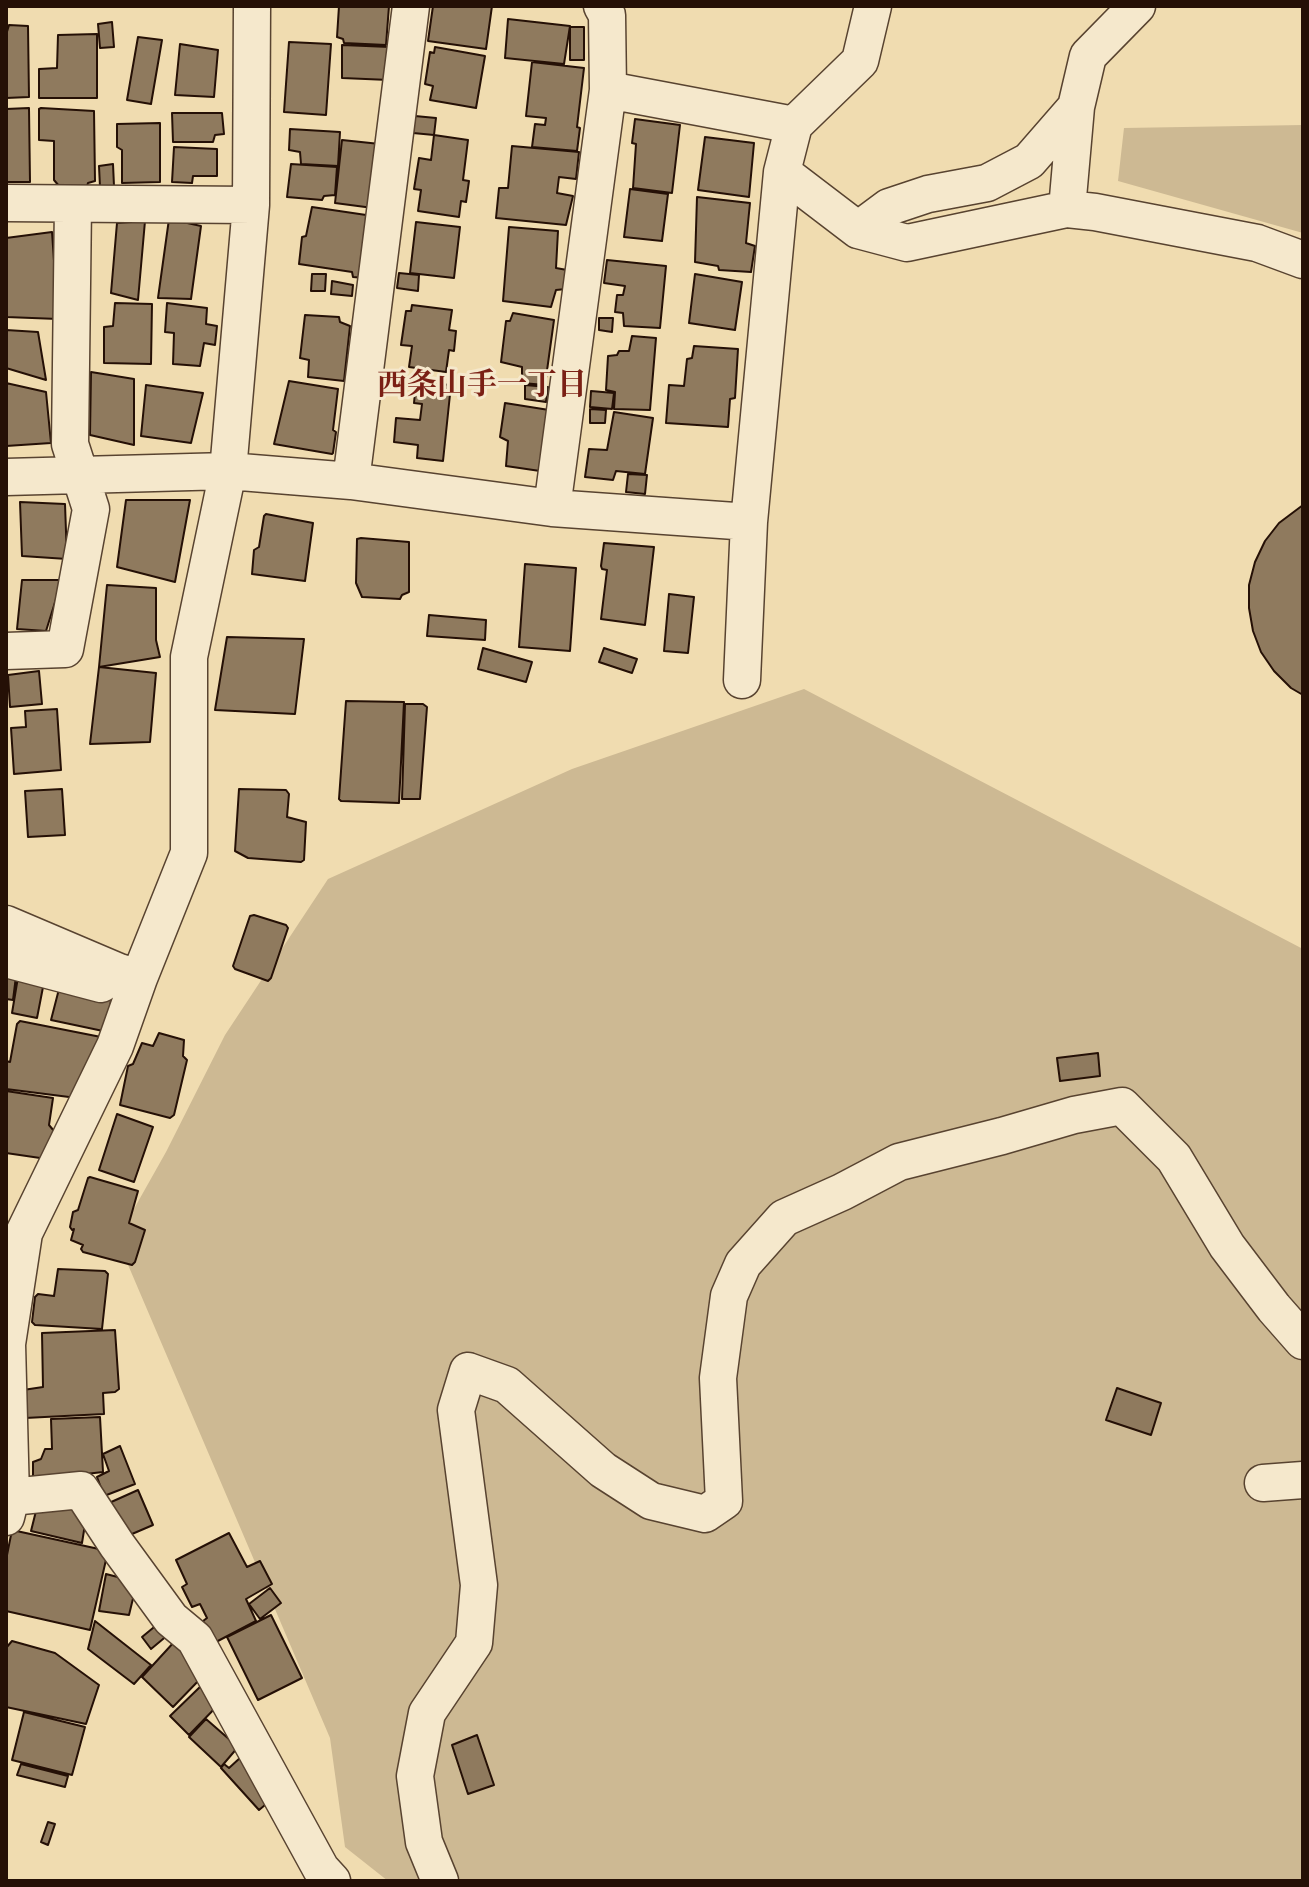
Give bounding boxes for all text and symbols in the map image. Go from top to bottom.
district label: 西条山手一丁目 [377,370,587,406]

